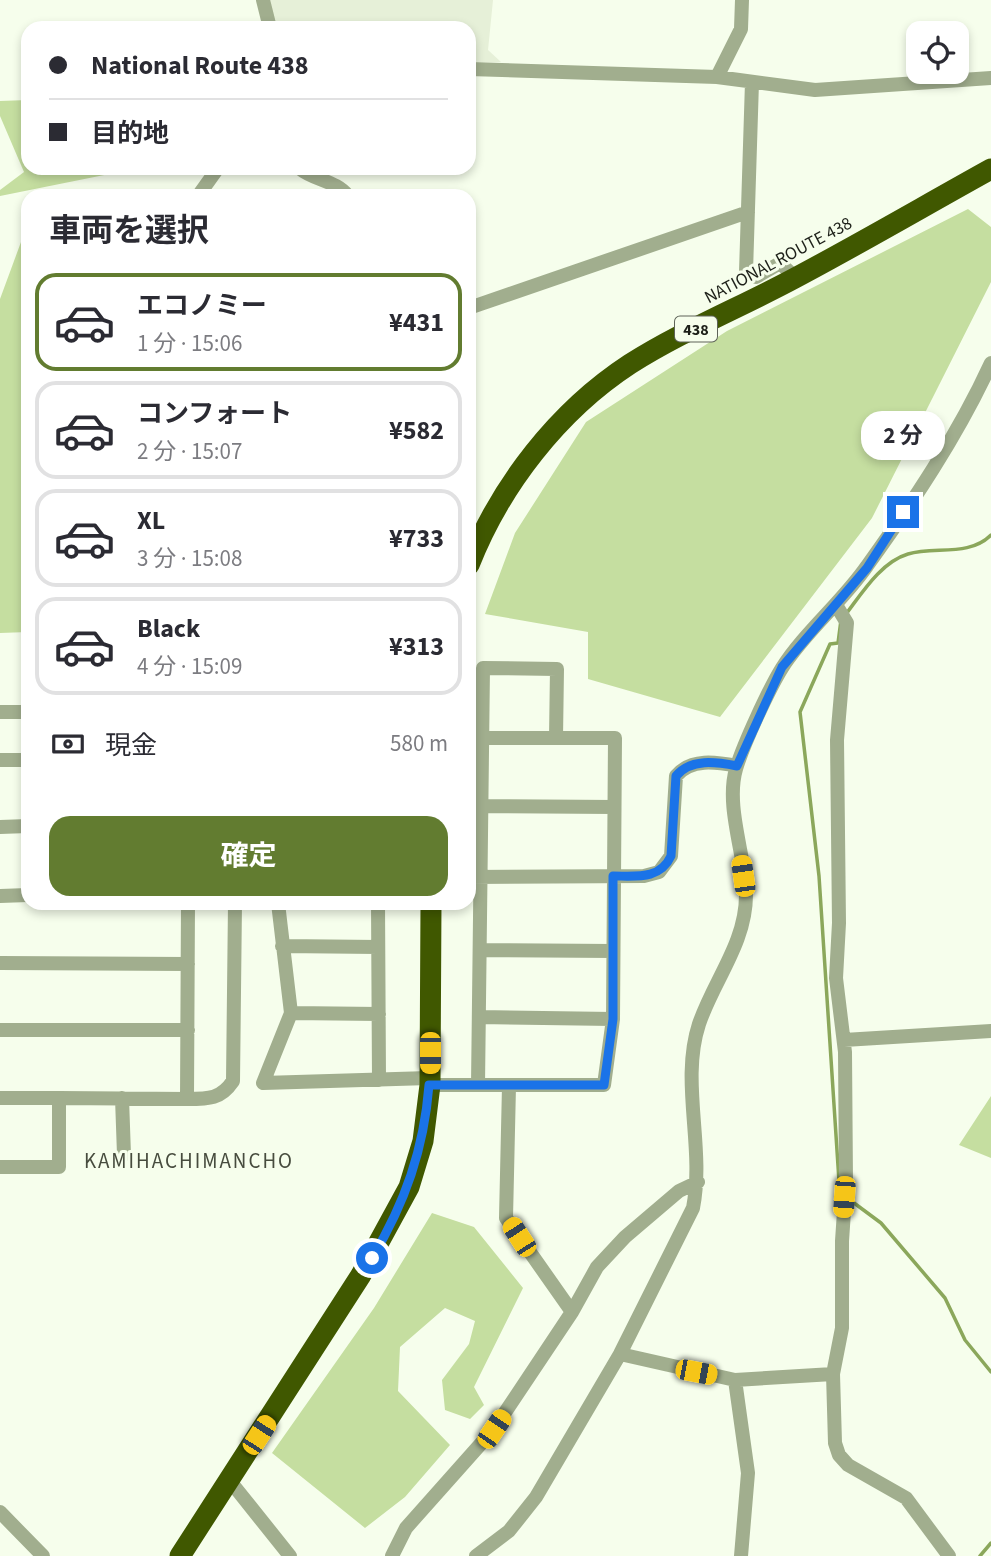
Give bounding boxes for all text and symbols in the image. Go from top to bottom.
map controls [906,21,969,84]
button: locate [906,21,969,84]
text: National Route 438 [91,47,309,84]
text: 目的地 [91,115,169,152]
text: 車両を選択 [49,208,209,254]
street label: NATIONAL ROUTE 438 [700,211,857,310]
text: エコノミー [137,287,267,324]
icon: car [53,291,116,354]
text: ¥431 [389,304,444,341]
road number: 438 [675,316,717,342]
text: 1 分 · 15:06 [137,327,242,360]
text: コンフォート [137,395,292,432]
icon: car [53,399,116,462]
callout: 2 分 [861,410,945,460]
text: ¥582 [389,412,444,449]
text: 2 分 [883,419,923,452]
text: 2 分 · 15:07 [137,435,242,468]
route end [887,496,919,528]
text: XL [137,502,165,539]
icon: car [53,507,116,570]
text: ¥733 [389,520,444,557]
text: 3 分 · 15:08 [137,542,242,575]
text: Black [137,610,200,647]
icon: car [53,615,116,678]
text: ¥313 [389,628,444,665]
text: 4 分 · 15:09 [137,650,242,683]
icon: cash [49,725,87,763]
text: 現金 [105,727,157,764]
text: 580 m [390,727,448,760]
button: 確定 [49,816,448,896]
car [730,854,757,898]
car [420,1032,441,1074]
district label: KAMIHACHIMANCHO [84,1146,294,1176]
car [833,1175,856,1219]
car [499,1214,540,1260]
route start [356,1242,388,1274]
car [674,1358,719,1386]
car [474,1406,515,1452]
car [239,1412,280,1458]

